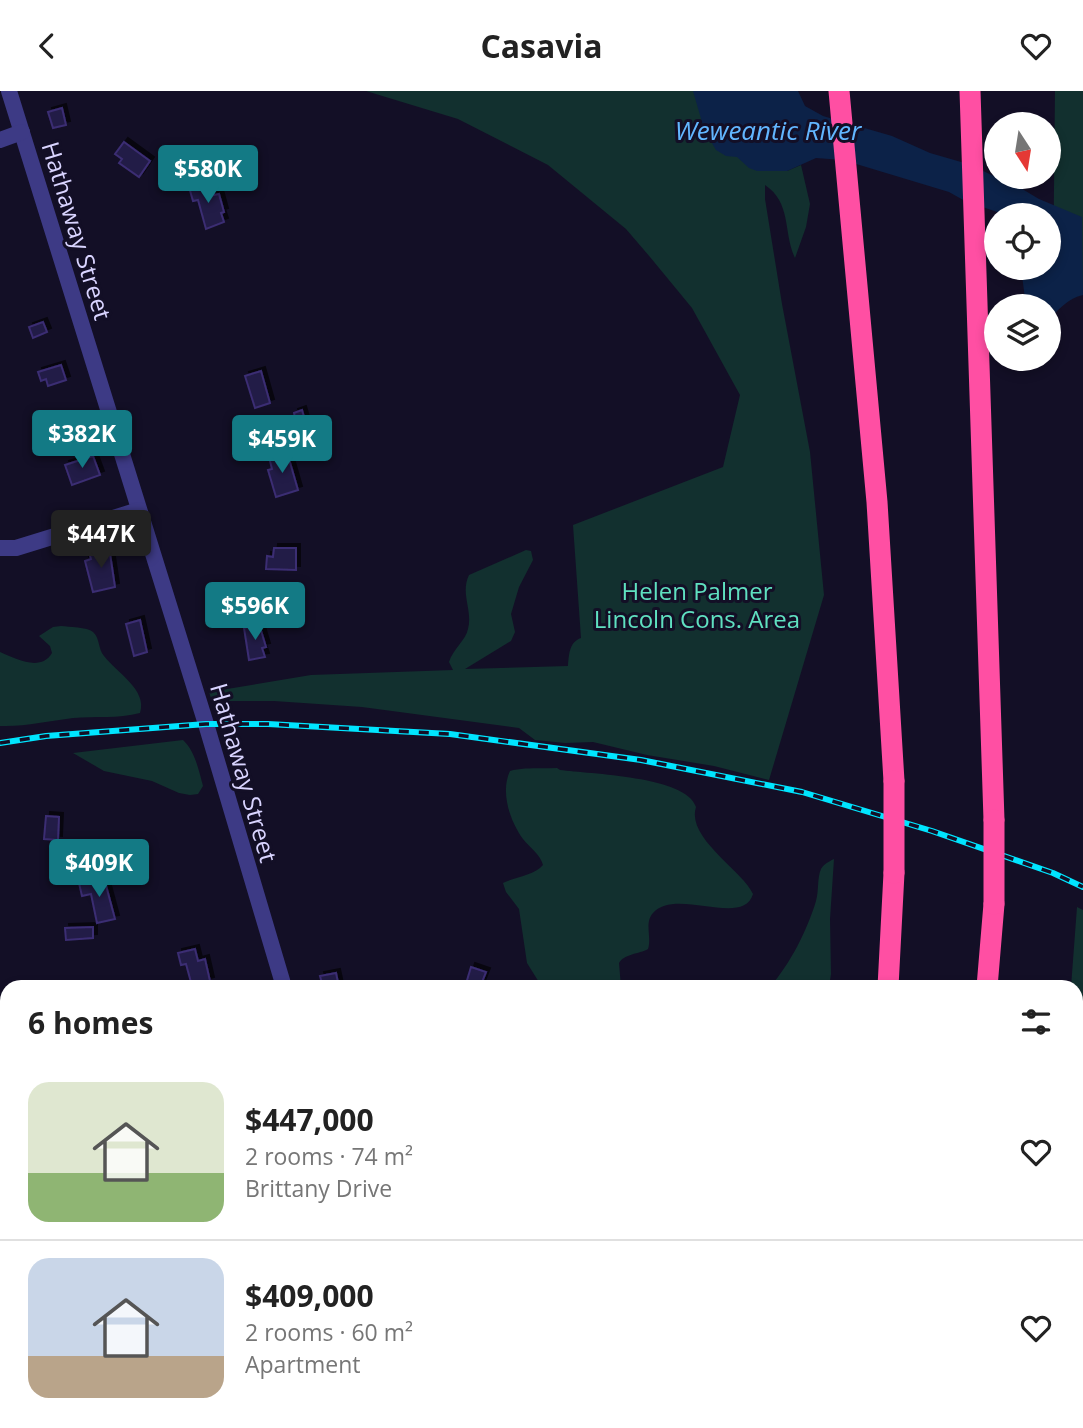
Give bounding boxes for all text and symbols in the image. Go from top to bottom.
text: Casavia [480,24,603,67]
icon: back [28,27,66,65]
icon: heart [1017,27,1055,65]
water label: Weweantic River [675,112,863,148]
north arrow [984,112,1060,189]
map controls [984,112,1061,371]
street label: Hathaway Street [35,137,120,324]
pin: $580K [159,145,257,205]
text: $580K [174,152,242,184]
button: locate [984,203,1061,280]
button: layers [984,294,1061,371]
pin: $382K [33,411,131,470]
pin: $459K [233,415,331,475]
text: $382K [48,417,116,449]
text: $459K [248,422,316,454]
pin: $447K [52,511,150,570]
text: $447K [67,517,135,549]
park label: Helen Palmer Lincoln Cons. Area [594,574,800,635]
pin: $596K [206,582,304,642]
text: $596K [221,589,289,621]
street label: Hathaway Street [203,679,286,866]
pin: $409K [50,839,148,899]
text: $409K [65,846,133,878]
text: 6 homes [28,1002,153,1043]
icon: filters [1017,1003,1055,1041]
text: $447,000 [245,1099,374,1140]
icon: home [84,1110,168,1194]
icon: heart [1017,1133,1055,1171]
text: 2 rooms · 74 m² [245,1140,413,1172]
text: Brittany Drive [245,1172,392,1204]
text: $409,000 [245,1275,374,1316]
icon: home [84,1286,168,1370]
icon: heart [1017,1309,1055,1347]
text: 2 rooms · 60 m² [245,1316,413,1348]
text: Apartment [245,1348,361,1380]

